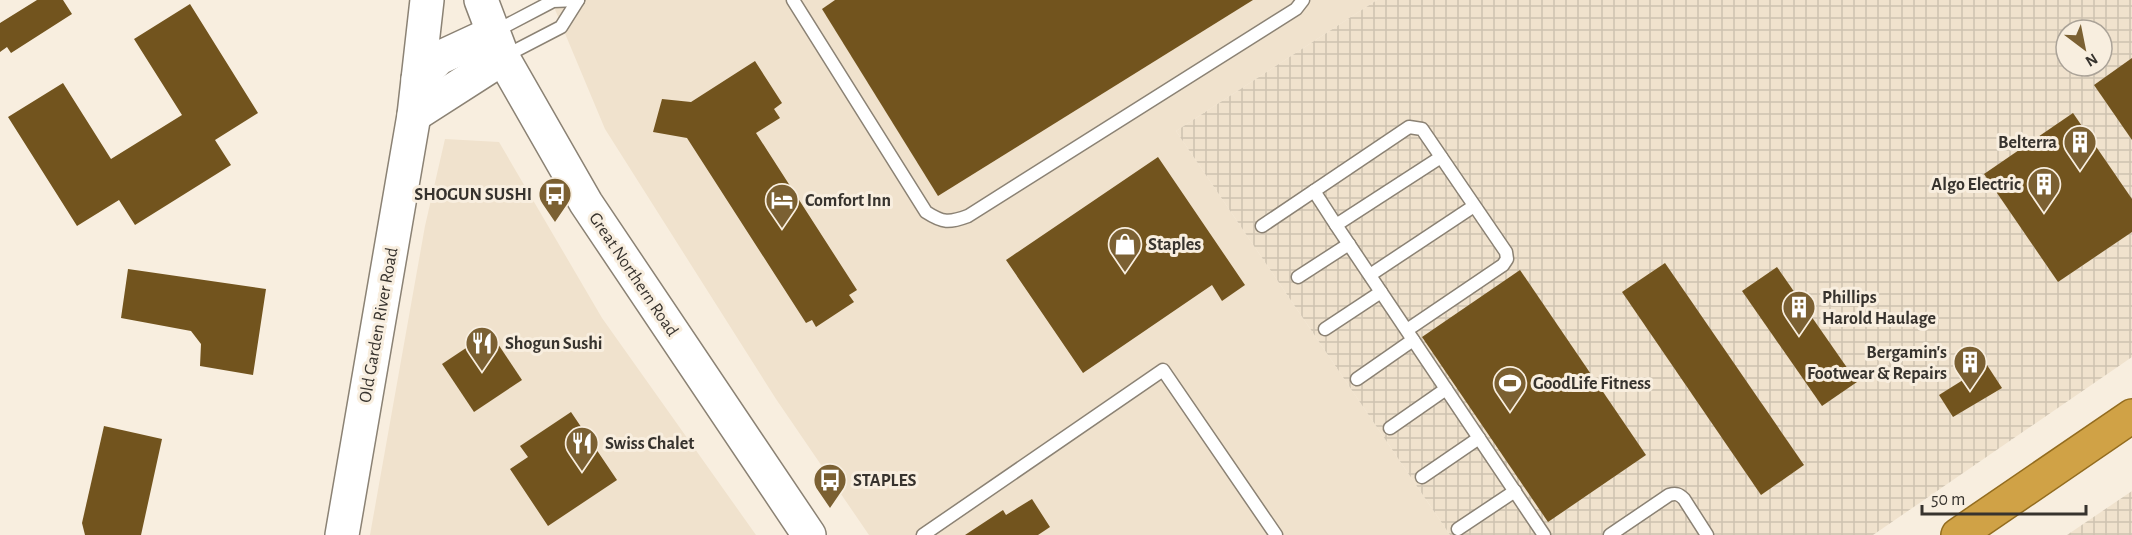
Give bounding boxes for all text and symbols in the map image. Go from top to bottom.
north arrow [2054,18,2114,78]
text: N [2082,50,2100,70]
building icon: Belterra [2062,124,2098,171]
place label: Belterra [1998,134,2057,152]
building icon: Algo Electric [2026,166,2062,213]
bus stop icon: SHOGUN SUSHI [537,176,573,223]
place label: Algo Electric [1931,176,2021,194]
hotel icon: Comfort Inn [764,182,800,229]
place label: SHOGUN SUSHI [414,186,532,204]
place label: Comfort Inn [805,192,891,210]
street label: Great Northern Road [585,209,681,340]
shop icon: Staples [1107,226,1143,273]
place label: Staples [1148,236,1201,254]
street label: Old Garden River Road [356,246,401,404]
building icon: Phillips Harold Haulage [1781,289,1817,336]
place label: Phillips Harold Haulage [1822,289,1936,328]
restaurant icon: Shogun Sushi [464,325,500,372]
place label: Shogun Sushi [505,335,602,353]
place label: Bergamin's Footwear & Repairs [1807,344,1947,383]
building icon: Bergamin's Footwear & Repairs [1952,344,1988,391]
sports icon: GoodLife Fitness [1492,365,1528,412]
place label: GoodLife Fitness [1533,375,1651,393]
restaurant icon: Swiss Chalet [564,425,600,472]
place label: Swiss Chalet [605,435,694,453]
bus stop icon: STAPLES [812,462,848,509]
place label: STAPLES [853,472,917,490]
scale bar [1922,478,2086,516]
text: 50 m [1931,491,1965,509]

